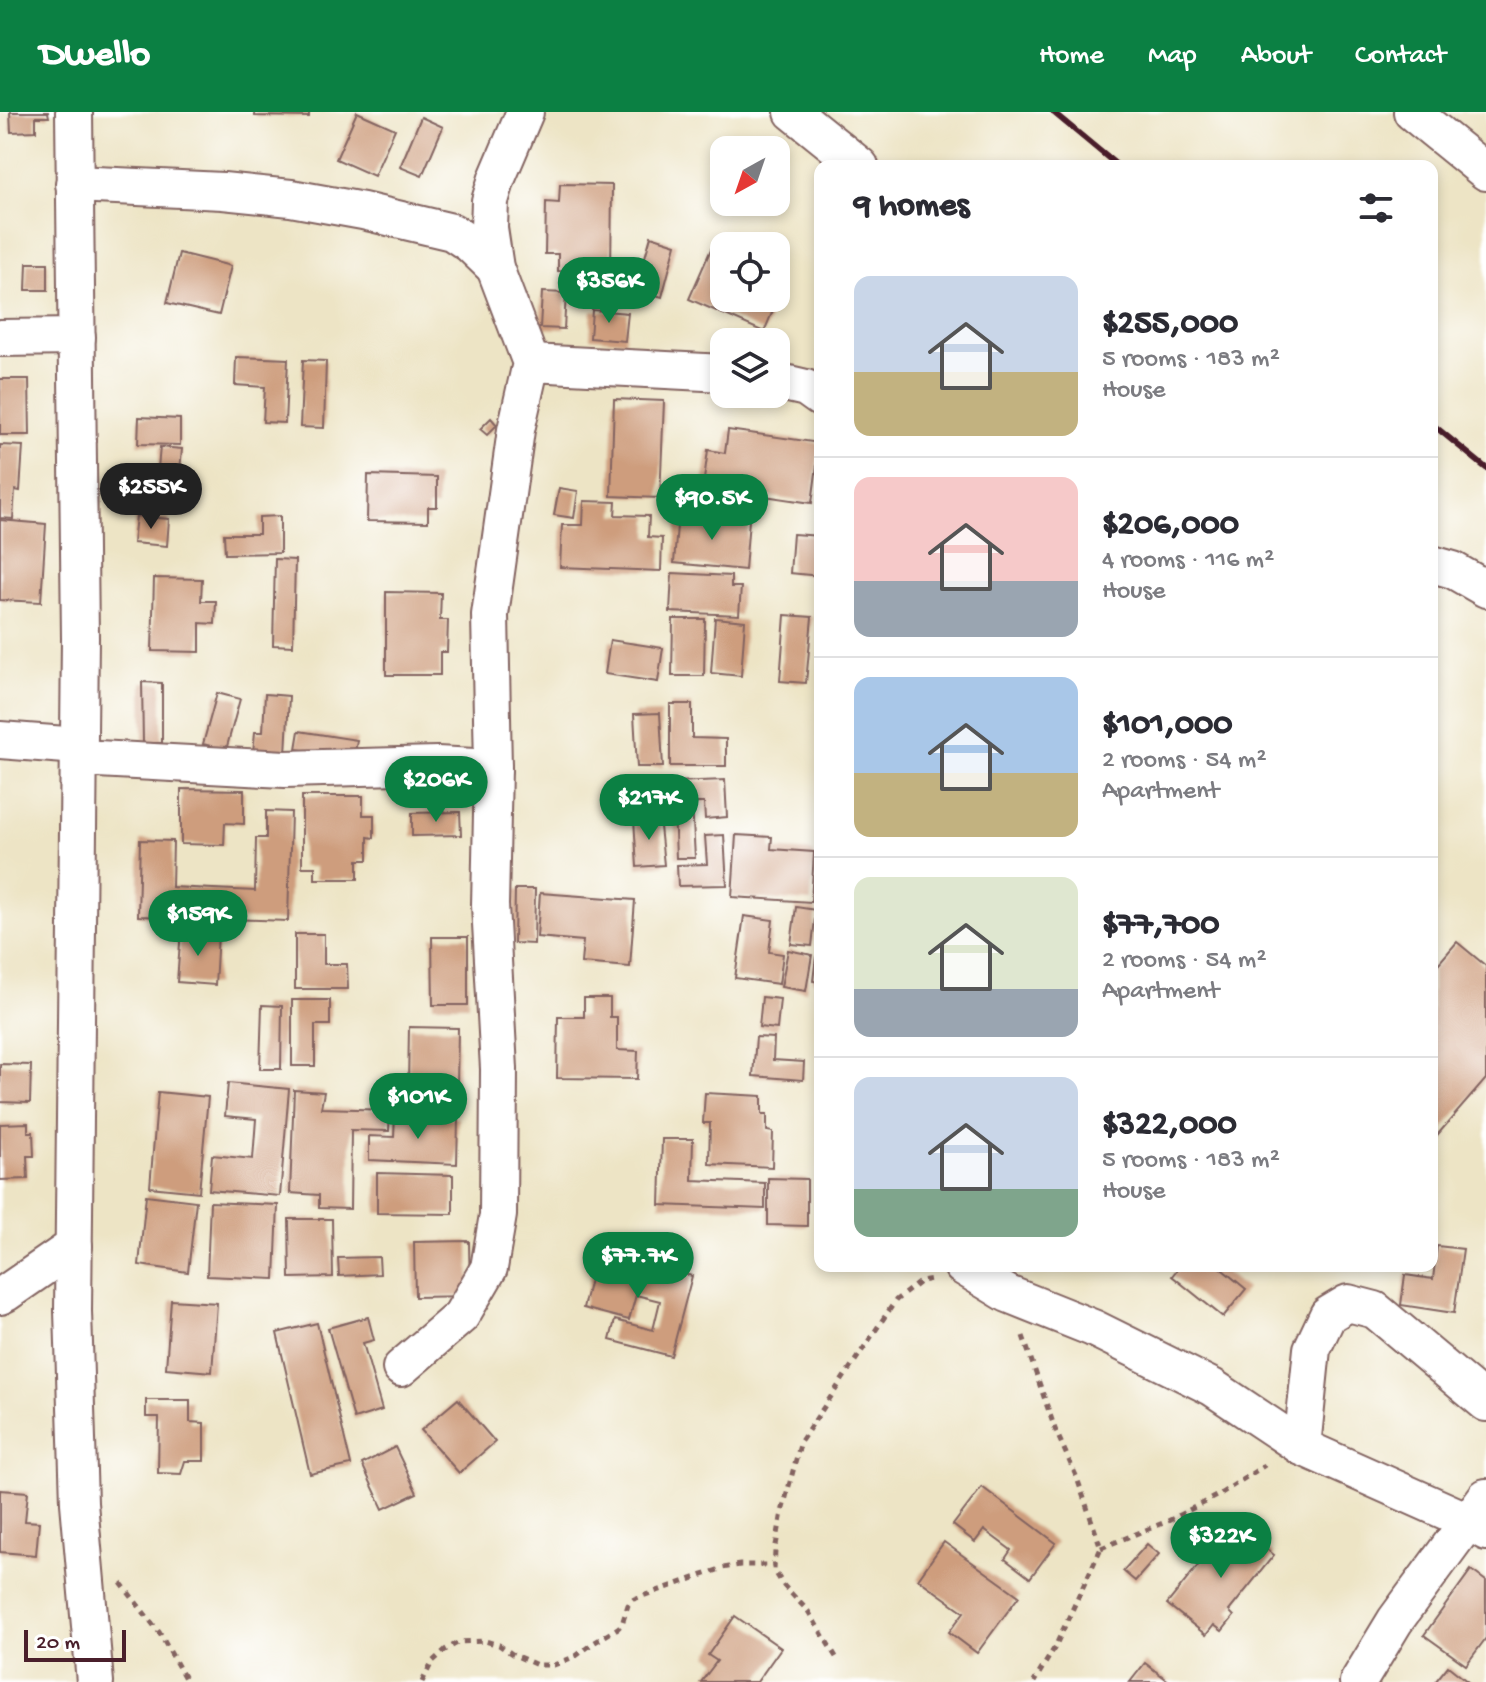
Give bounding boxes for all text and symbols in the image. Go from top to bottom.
text: Dwello [40,34,150,78]
text: Home [1039,40,1104,73]
text: Map [1148,40,1197,73]
text: About [1241,40,1311,73]
text: Contact [1355,40,1446,73]
north arrow [710,136,790,216]
map controls [710,136,790,408]
icon: filters [1354,186,1398,230]
text: 9 homes [854,188,969,228]
button: locate [710,232,790,312]
pin: $356K [553,257,665,325]
text: $356K [576,267,642,298]
text: $255,000 [1102,305,1238,345]
icon: home [918,308,1014,404]
button: layers [710,328,790,408]
text: 5 rooms · 183 m² [1102,345,1280,376]
text: House [1102,376,1166,407]
pin: $255K [95,463,207,531]
text: $255K [118,473,184,504]
pin: $90.5K [647,474,777,542]
text: $90.5K [674,484,750,515]
text: $206,000 [1102,506,1239,546]
icon: home [918,509,1014,605]
text: 4 rooms · 116 m² [1102,546,1274,577]
text: House [1102,577,1166,608]
text: $101,000 [1102,706,1233,746]
icon: home [918,709,1014,805]
text: 2 rooms · 54 m² [1102,746,1267,777]
pin: $206K [380,756,492,824]
text: $206K [403,766,469,797]
pin: $217K [593,774,705,842]
text: Apartment [1102,777,1219,808]
text: $217K [618,784,680,815]
pin: $159K [142,890,254,958]
text: $159K [166,900,230,931]
text: $77,700 [1102,906,1220,946]
icon: home [918,909,1014,1005]
text: 2 rooms · 54 m² [1102,946,1267,977]
text: Apartment [1102,977,1219,1008]
pin: $101K [362,1073,474,1141]
text: $101K [387,1083,449,1114]
text: $322,000 [1102,1106,1237,1146]
icon: home [918,1109,1014,1205]
text: 5 rooms · 183 m² [1102,1146,1280,1177]
text: House [1102,1177,1166,1208]
pin: $77.7K [573,1232,703,1300]
text: $77.7K [601,1242,675,1273]
pin: $322K [1165,1512,1277,1580]
text: $322K [1189,1522,1254,1553]
scale bar [24,1626,126,1662]
text: 20 m [36,1631,80,1657]

